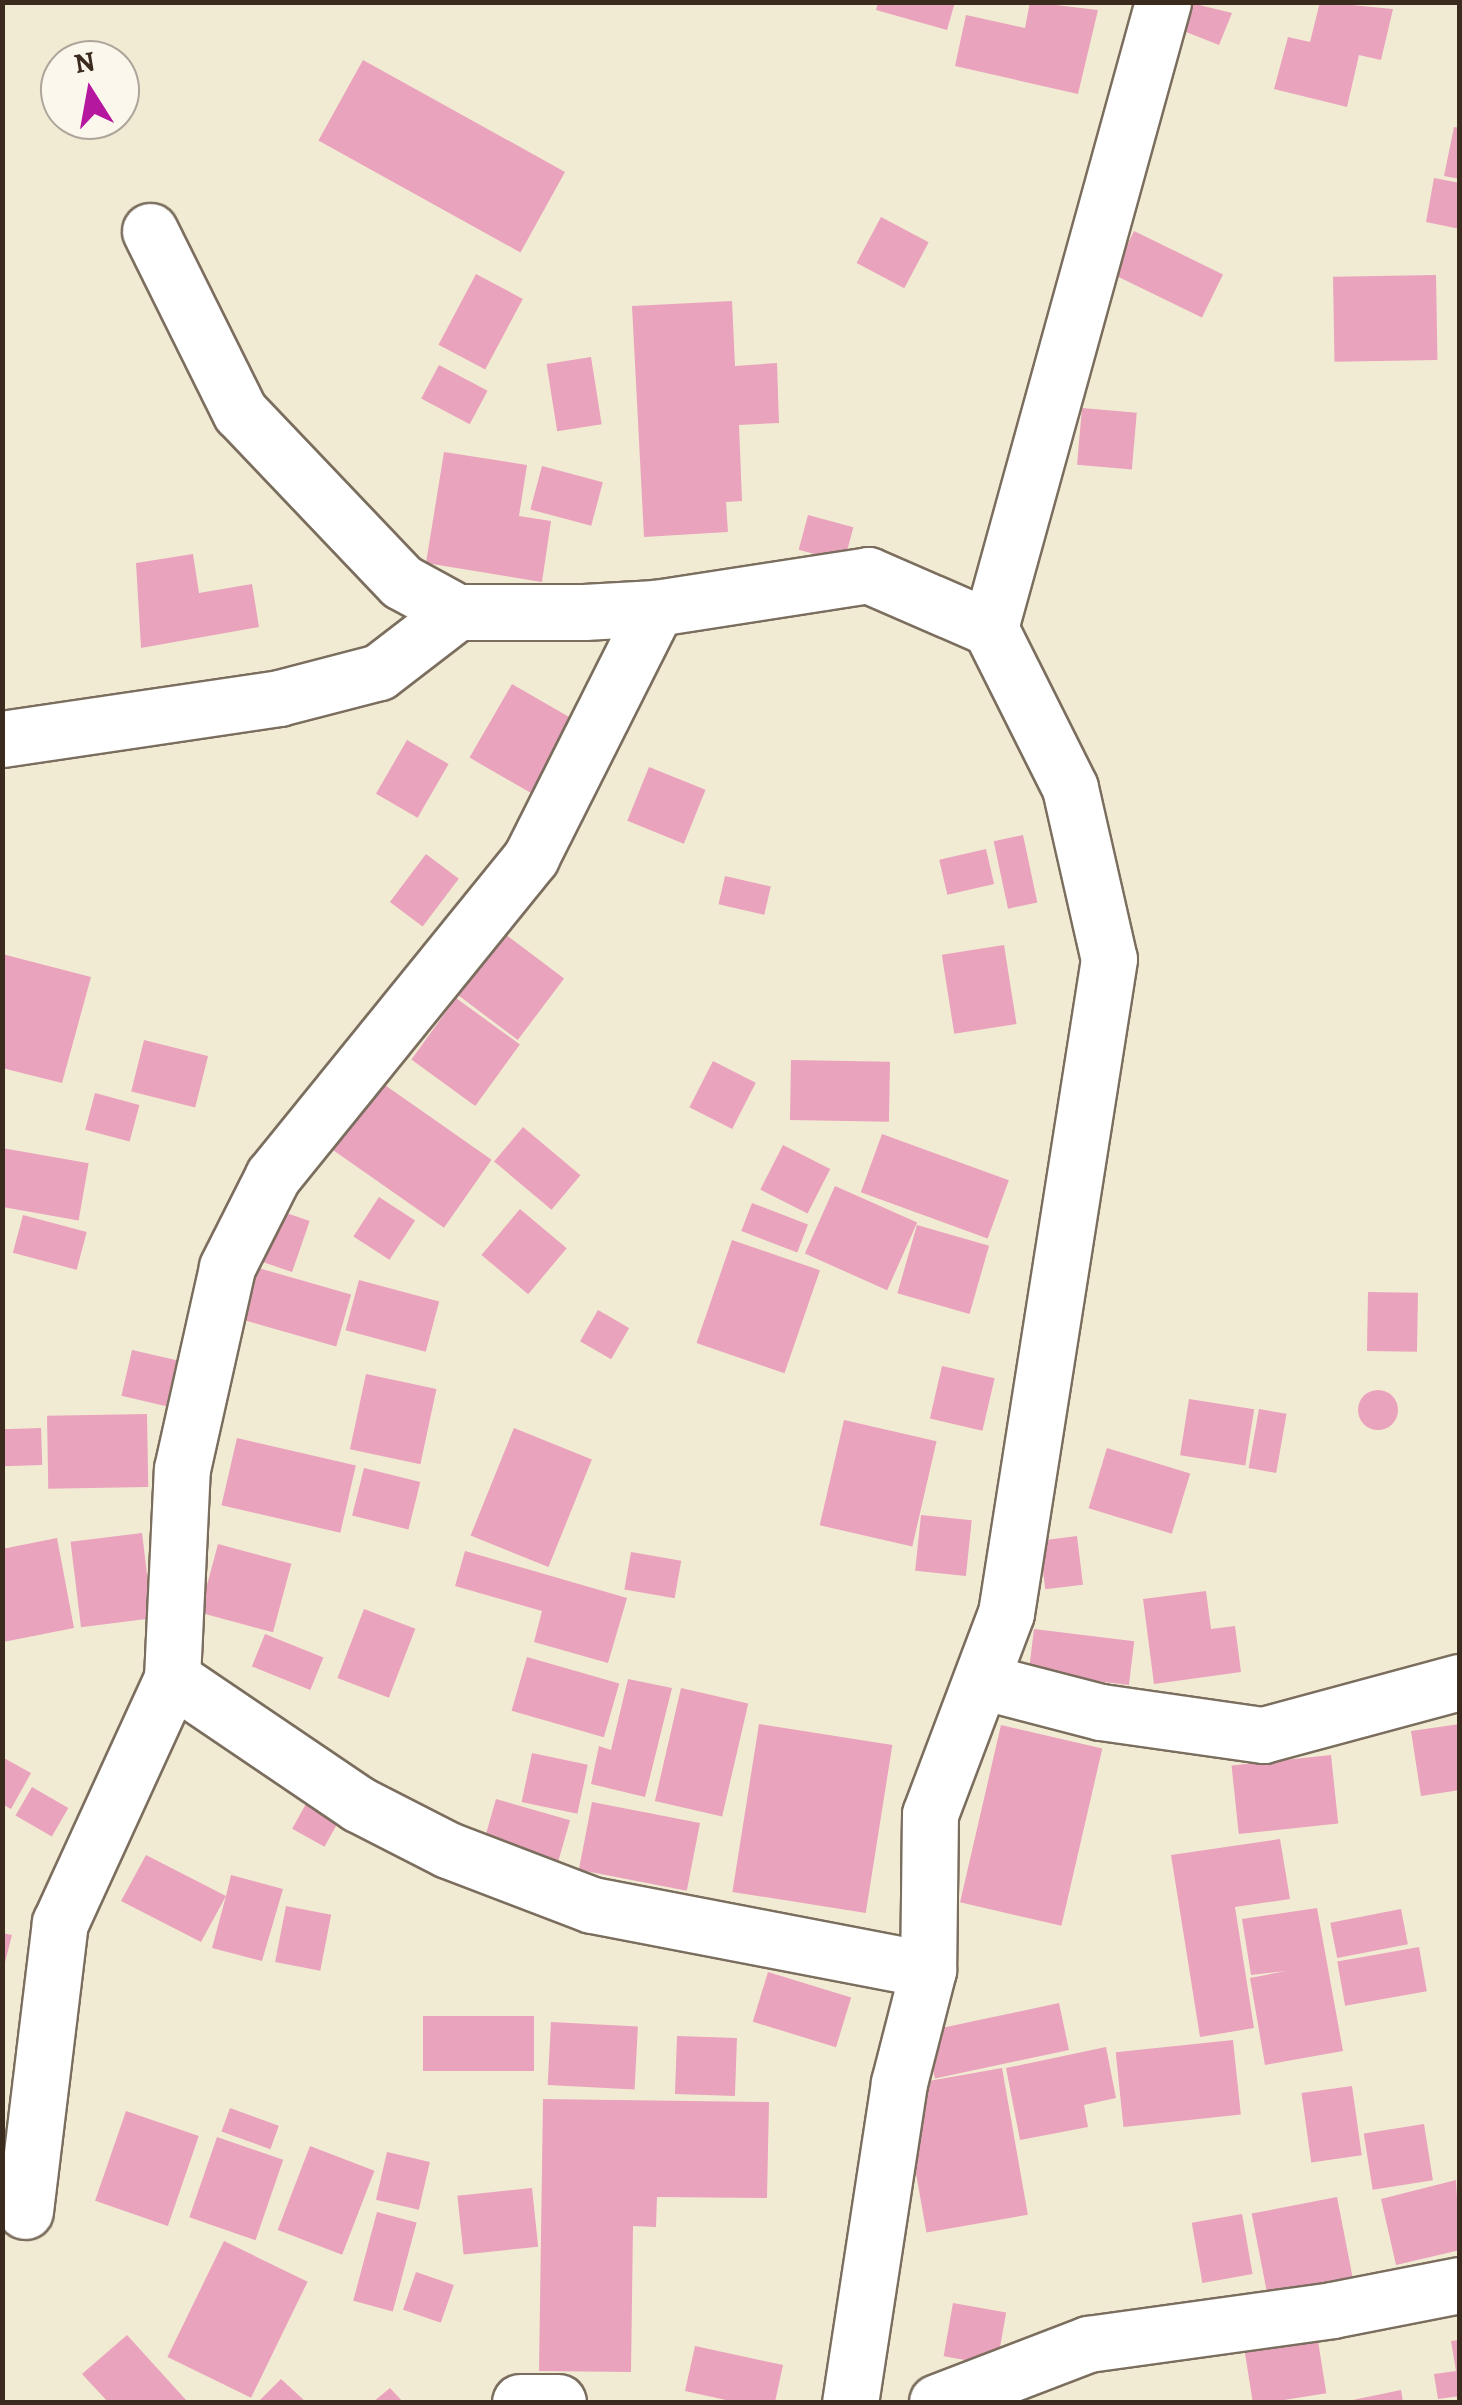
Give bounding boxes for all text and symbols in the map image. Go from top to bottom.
north arrow [40,40,140,140]
text: N [71,42,98,83]

